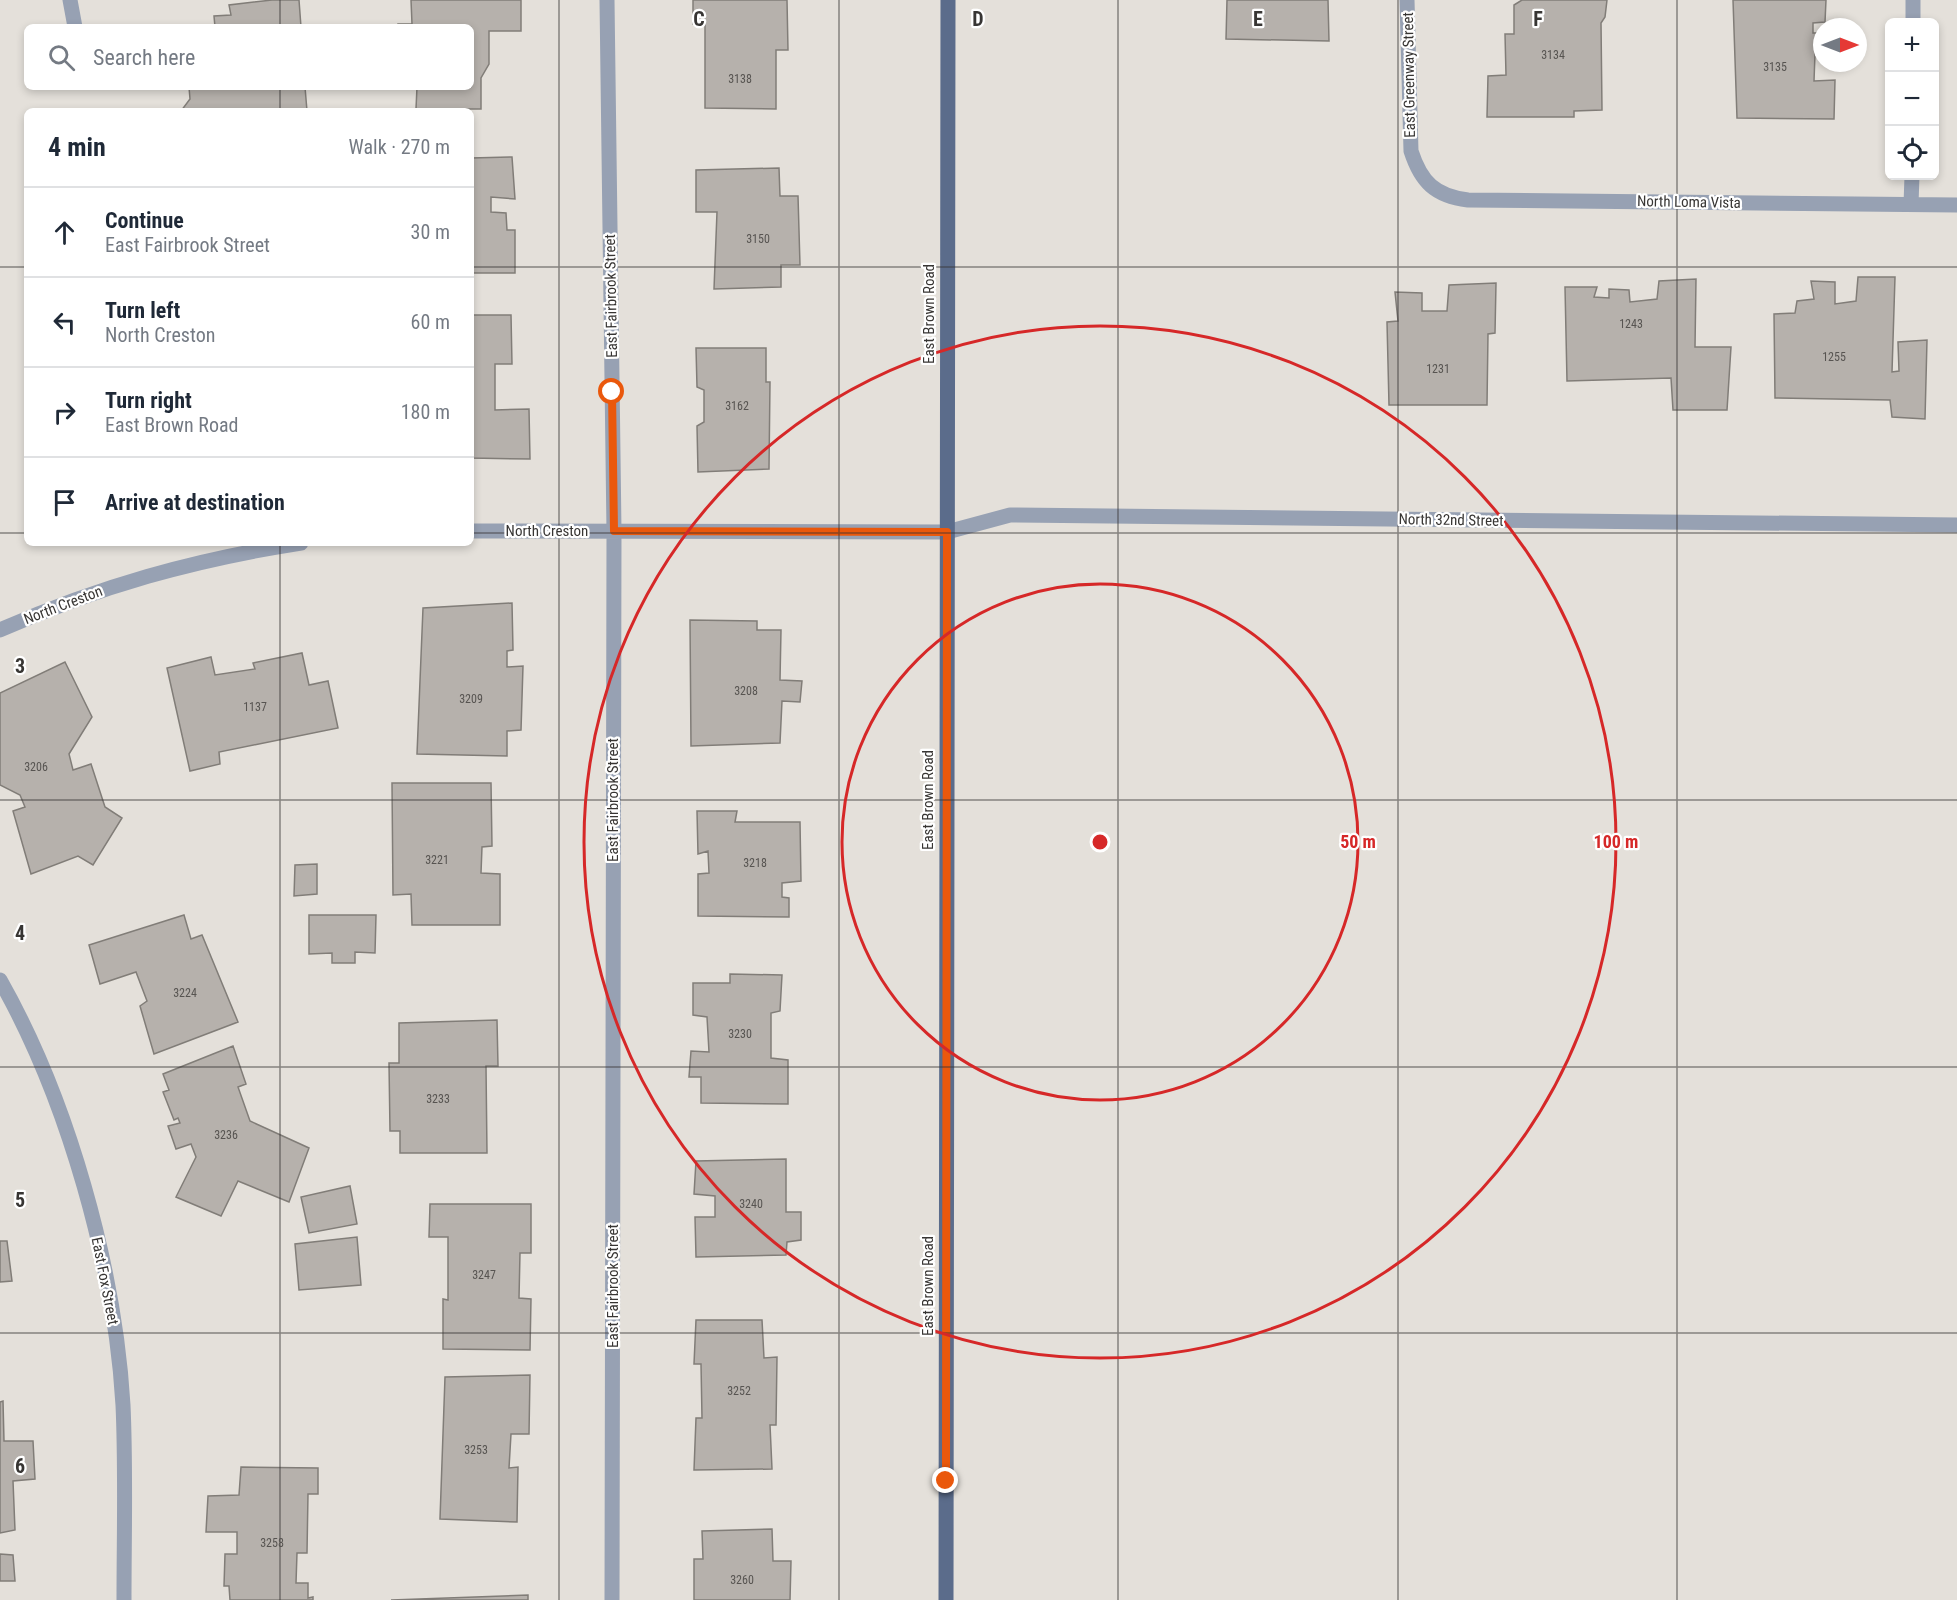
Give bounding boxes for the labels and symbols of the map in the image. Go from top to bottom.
text: C [693,7,705,31]
text: D [972,7,984,31]
text: E [1253,7,1263,31]
text: F [1533,7,1543,31]
street label: East Greenway Street [1399,12,1419,138]
north arrow [1813,18,1867,72]
house number: 3134 [1541,48,1565,62]
house number: 3135 [1763,60,1787,74]
house number: 3138 [728,72,752,86]
street label: North Loma Vista [1637,192,1741,212]
house number: 3150 [746,232,770,246]
street label: East Fairbrook Street [601,234,621,358]
street label: East Brown Road [920,264,938,364]
house number: 1243 [1619,317,1643,331]
house number: 1255 [1822,350,1846,364]
house number: 1231 [1426,362,1450,376]
route start [598,378,624,404]
house number: 3162 [725,399,749,413]
street label: North 32nd Street [1398,510,1504,530]
street label: North Creston [506,522,588,540]
street label: North Creston [21,582,105,628]
text: 3 [15,654,25,678]
house number: 3208 [734,684,758,698]
house number: 3209 [459,692,483,706]
house number: 1137 [243,700,267,714]
street label: East Fairbrook Street [604,738,622,862]
street label: East Brown Road [919,750,937,850]
house number: 3206 [24,760,48,774]
text: 50 m [1340,831,1376,852]
text: 100 m [1594,831,1638,852]
centre of rings [1090,832,1110,852]
house number: 3221 [425,853,449,867]
house number: 3218 [743,856,767,870]
text: 4 [15,921,25,945]
house number: 3224 [173,986,197,1000]
house number: 3230 [728,1027,752,1041]
house number: 3233 [426,1092,450,1106]
house number: 3236 [214,1128,238,1142]
text: 5 [15,1188,25,1212]
house number: 3240 [739,1197,763,1211]
street label: East Fairbrook Street [604,1224,622,1348]
street label: East Fox Street [88,1236,122,1326]
street label: East Brown Road [919,1236,937,1336]
house number: 3247 [472,1268,496,1282]
house number: 3252 [727,1384,751,1398]
house number: 3253 [464,1443,488,1457]
text: 6 [15,1454,25,1478]
route end [932,1467,958,1493]
house number: 3258 [260,1536,284,1550]
house number: 3260 [730,1573,754,1587]

